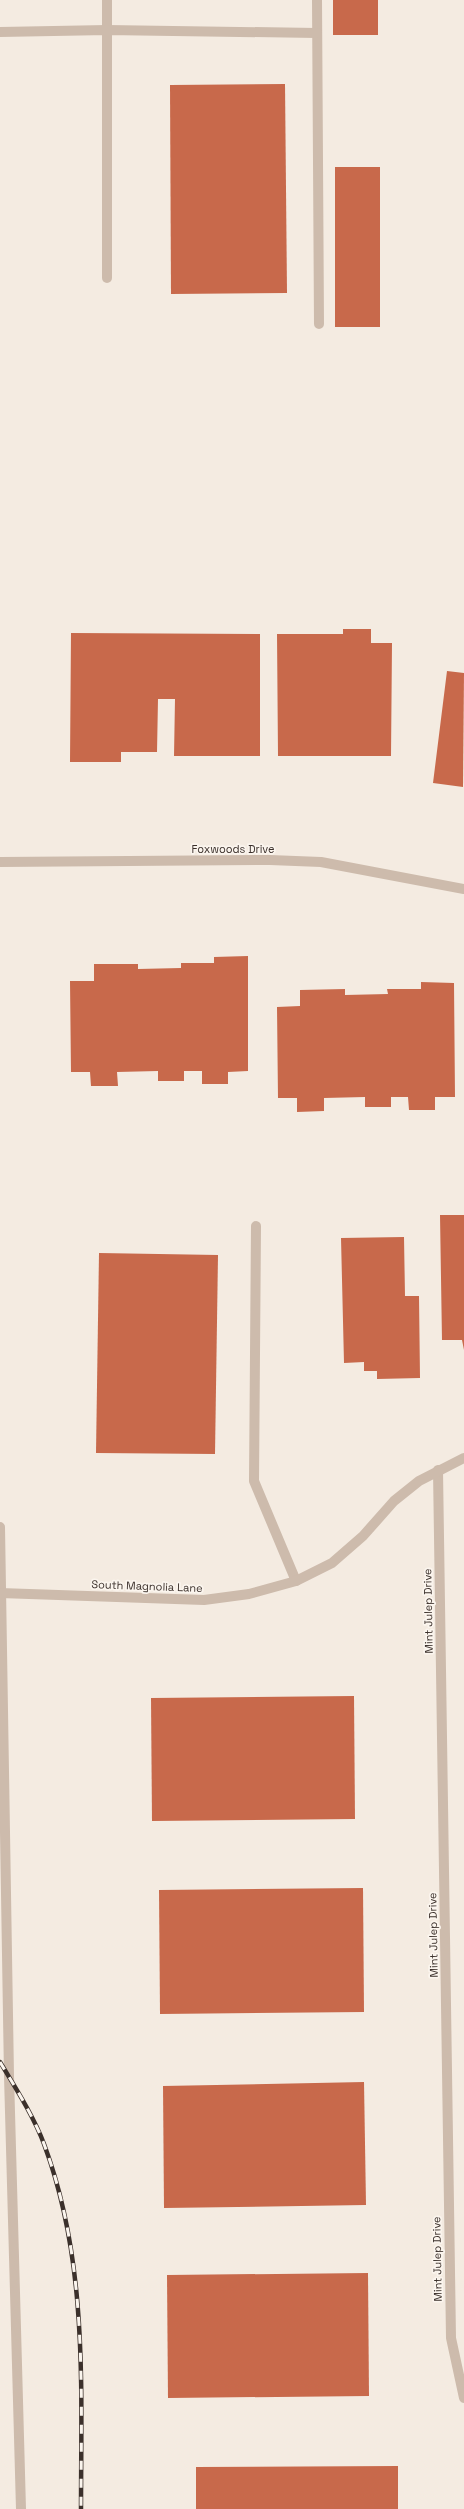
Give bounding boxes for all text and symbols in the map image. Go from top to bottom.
street label: Foxwoods Drive [191,842,275,856]
street label: Mint Julep Drive [420,1568,436,1654]
street label: South Magnolia Lane [91,1577,203,1595]
street label: Mint Julep Drive [425,1892,441,1978]
street label: Mint Julep Drive [429,2216,445,2302]

